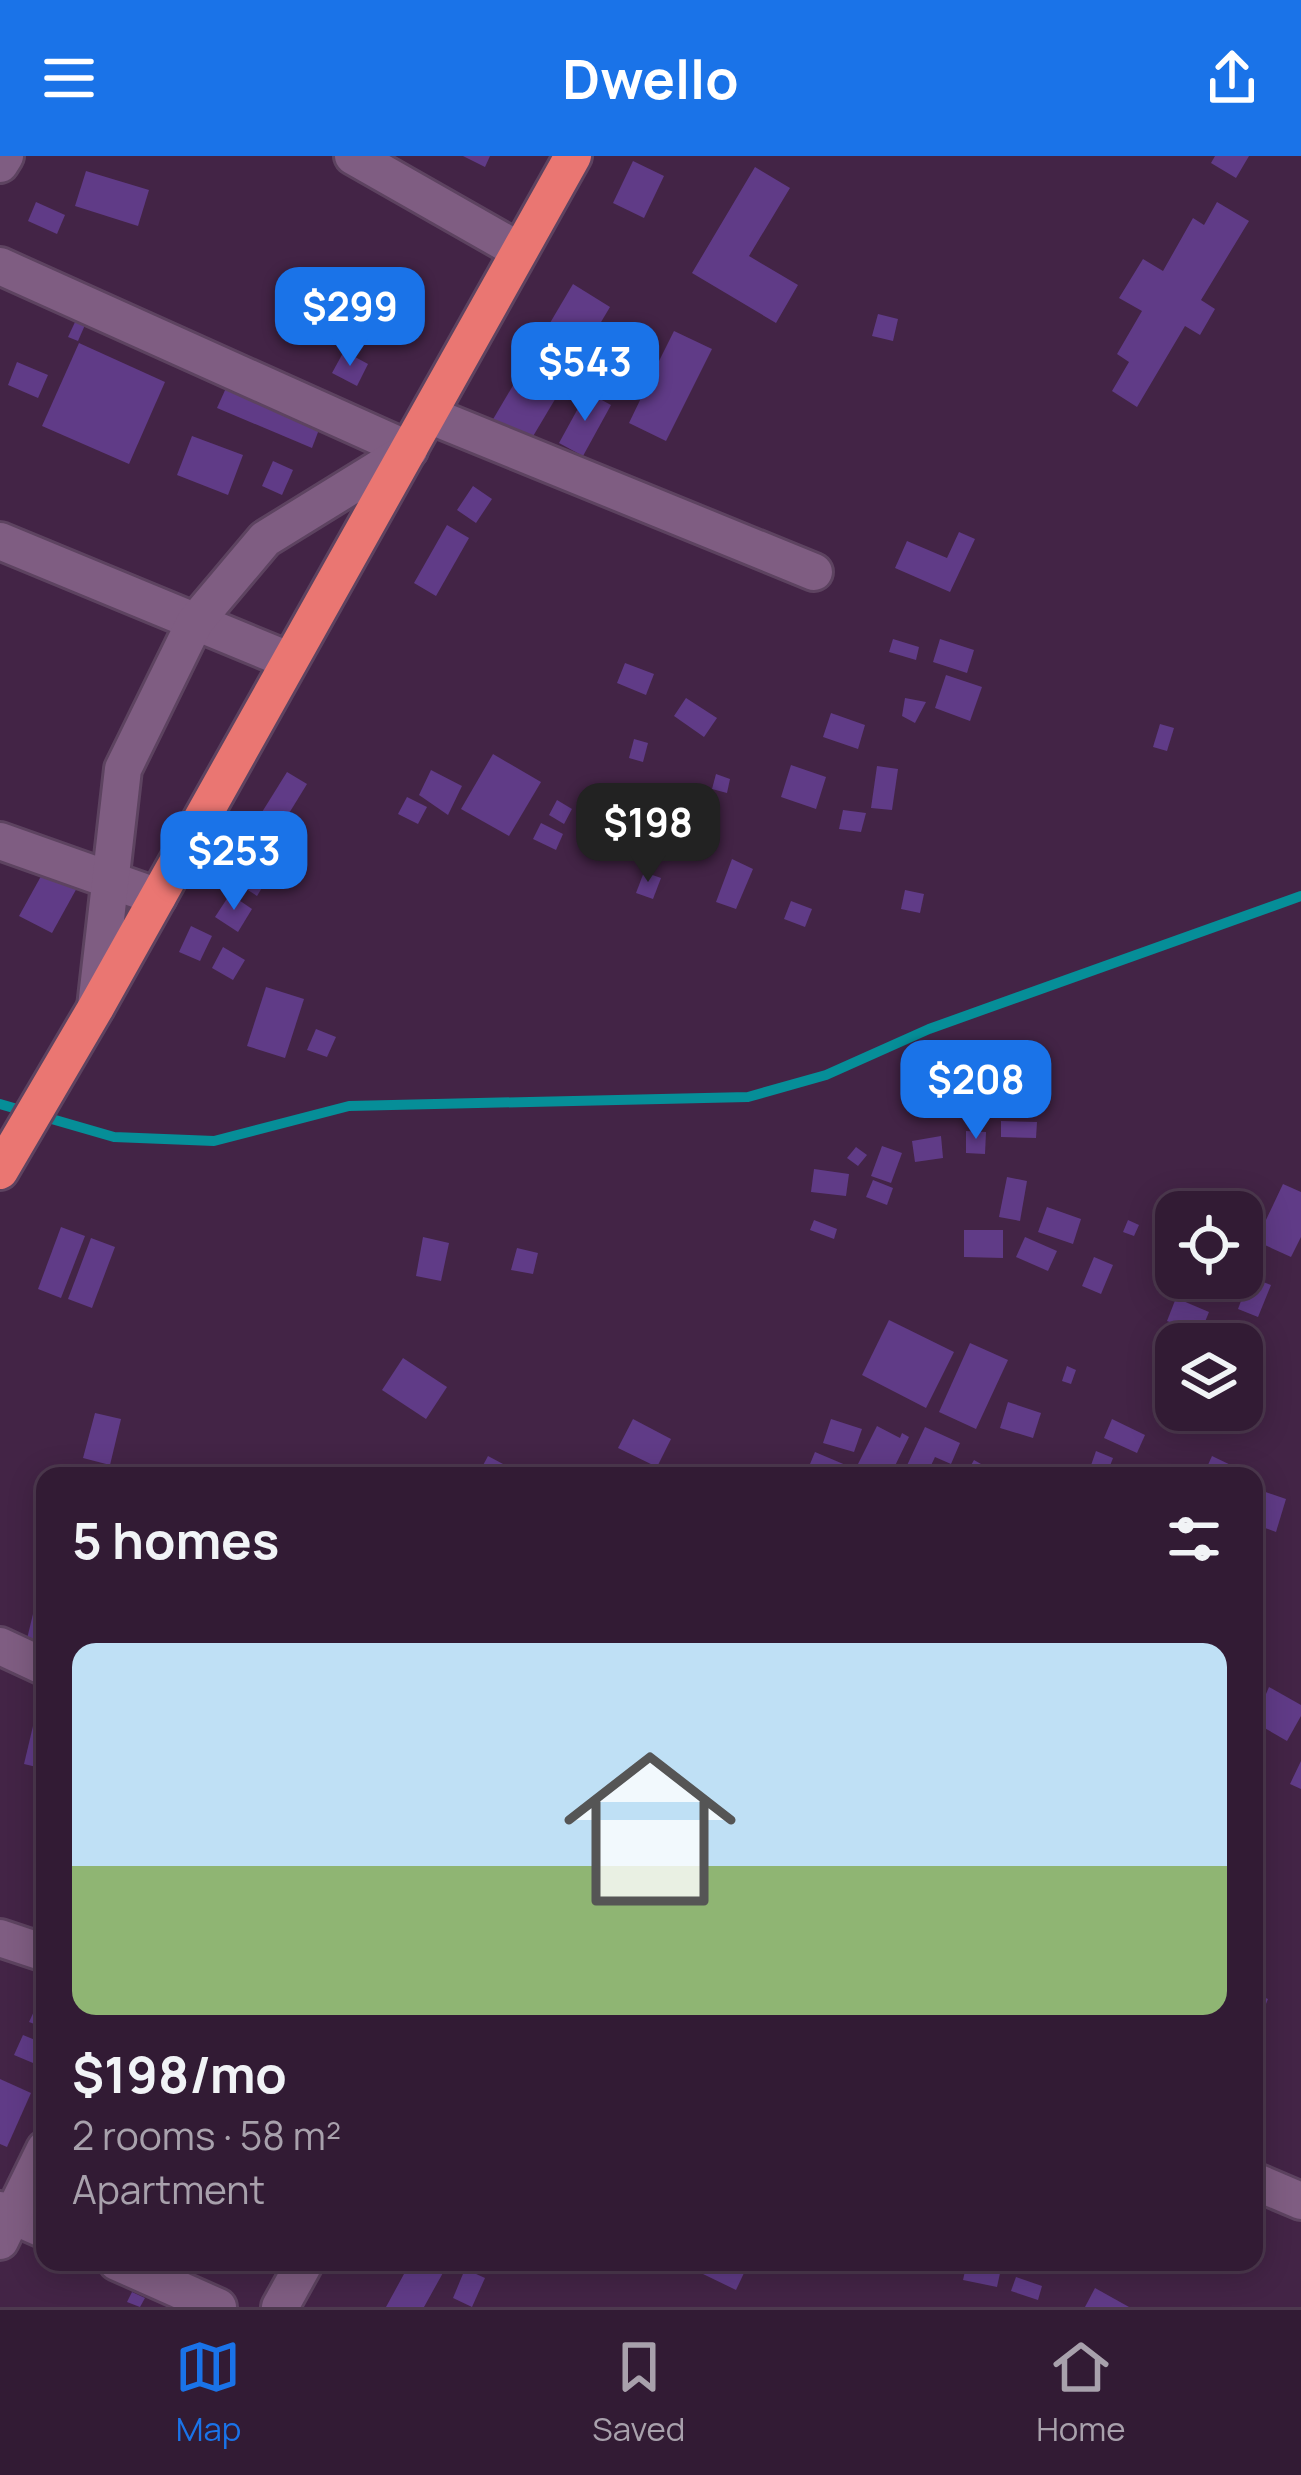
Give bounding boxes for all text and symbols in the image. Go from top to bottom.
text: Dwello [562,41,739,115]
icon: menu [36,45,102,111]
icon: share [1199,45,1265,111]
pin: $299 [279,267,421,369]
text: $299 [302,279,398,333]
pin: $543 [514,322,656,424]
text: $543 [538,334,632,388]
pin: $198 [577,783,719,885]
text: $198 [603,795,693,849]
pin: $253 [163,811,305,913]
text: $253 [187,823,281,877]
pin: $208 [905,1040,1047,1142]
text: $208 [927,1052,1025,1106]
map controls [1155,1191,1263,1431]
button: locate [1155,1191,1263,1299]
button: layers [1155,1323,1263,1431]
text: 5 homes [72,1505,279,1574]
icon: filters [1161,1506,1227,1572]
icon: home [542,1721,758,1937]
text: $198/mo [72,2039,287,2108]
text: 2 rooms · 58 m² [72,2108,341,2162]
text: Apartment [72,2162,265,2216]
tab: Map [175,2334,241,2451]
tab: Saved [592,2334,685,2451]
tab: Home [1036,2334,1126,2451]

